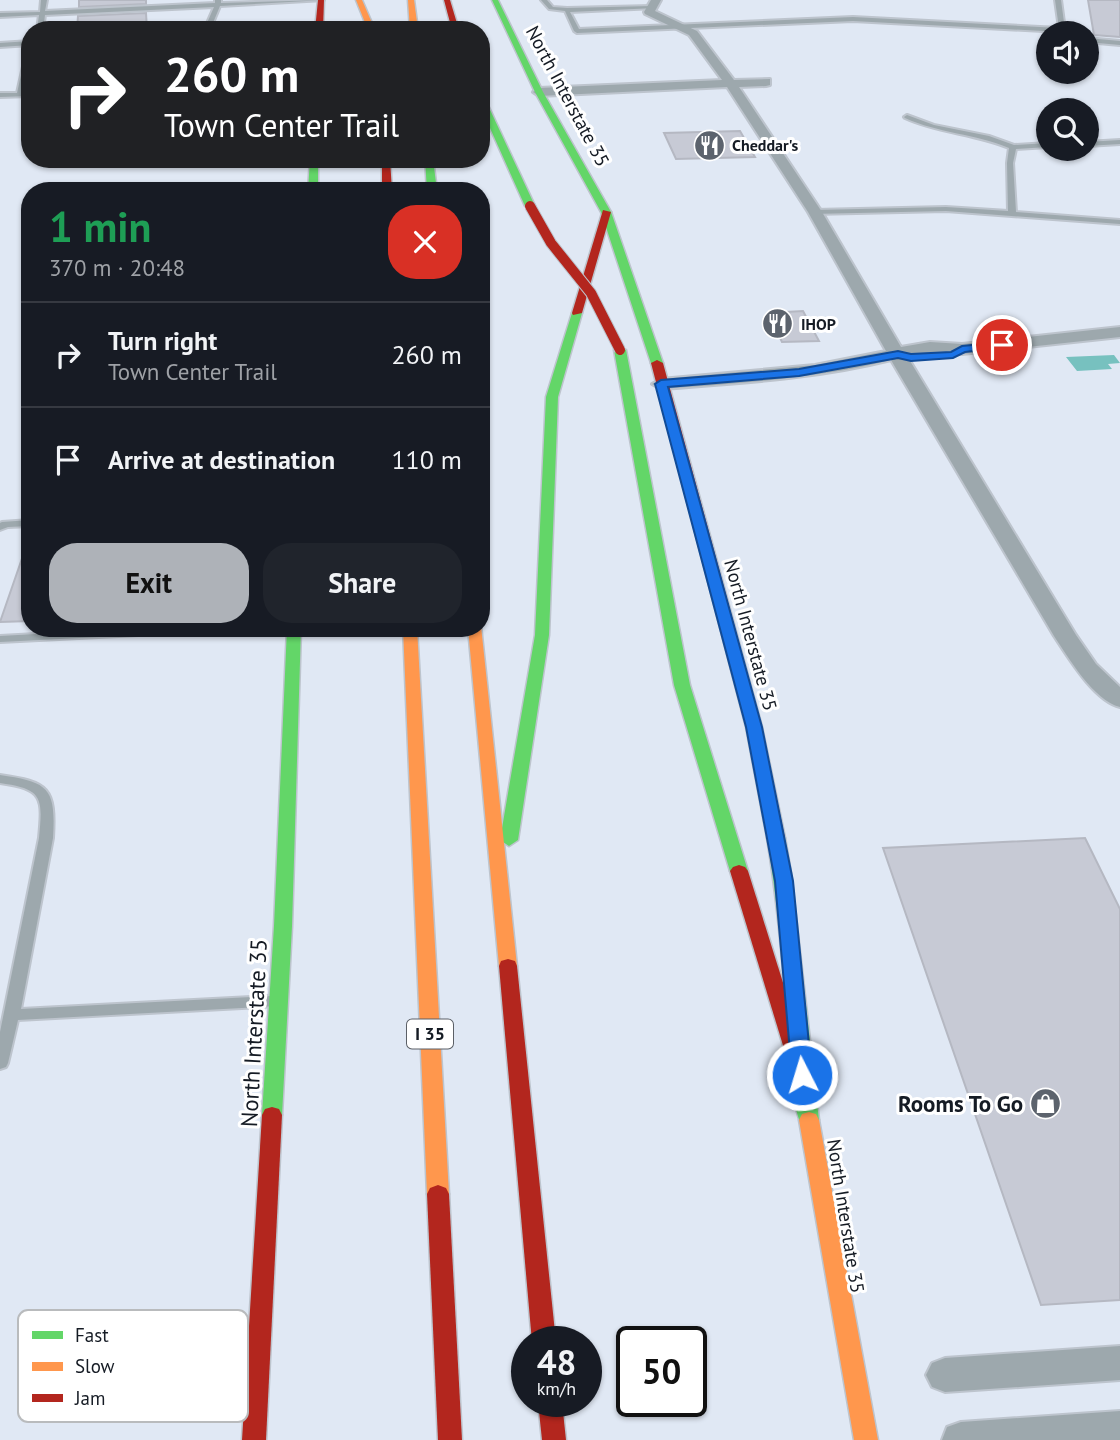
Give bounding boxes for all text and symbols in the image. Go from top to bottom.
map controls [1036,21,1099,161]
button: sound [1036,21,1099,84]
street label: North Interstate 35 [521,22,615,170]
text: 260 m [164,42,299,106]
icon: right [49,49,140,140]
button: search [1036,98,1099,161]
text: Town Center Trail [164,104,399,146]
restaurant icon: Cheddar's [692,128,726,162]
place label: Cheddar's [732,135,798,155]
text: 1 min [49,199,151,254]
button: close [388,205,462,279]
text: 370 m · 20:48 [49,253,185,282]
restaurant icon: IHOP [761,307,795,341]
place label: IHOP [801,314,836,334]
pin [972,315,1032,375]
text: Turn right [108,324,217,357]
icon: arrive [983,326,1021,364]
icon: right [49,336,87,374]
text: 260 m [391,338,462,371]
text: Town Center Trail [108,357,277,386]
icon: arrive [49,441,87,479]
text: Arrive at destination [108,443,335,476]
text: 110 m [391,443,462,476]
button: Exit [49,543,249,623]
button: Share [263,543,462,623]
street label: North Interstate 35 [719,557,783,713]
street label: North Interstate 35 [234,938,273,1128]
road number: I 35 [407,1020,453,1049]
position arrow [765,1038,839,1112]
shop icon: Rooms To Go [1029,1087,1063,1121]
place label: Rooms To Go [898,1089,1023,1118]
street label: North Interstate 35 [822,1137,870,1295]
legend [18,1310,248,1422]
text: Fast [75,1323,109,1347]
speed limit sign: 50 [616,1326,707,1417]
text: 48 [537,1339,576,1385]
text: Slow [75,1354,115,1378]
text: km/h [537,1377,576,1400]
text: Jam [74,1386,105,1410]

